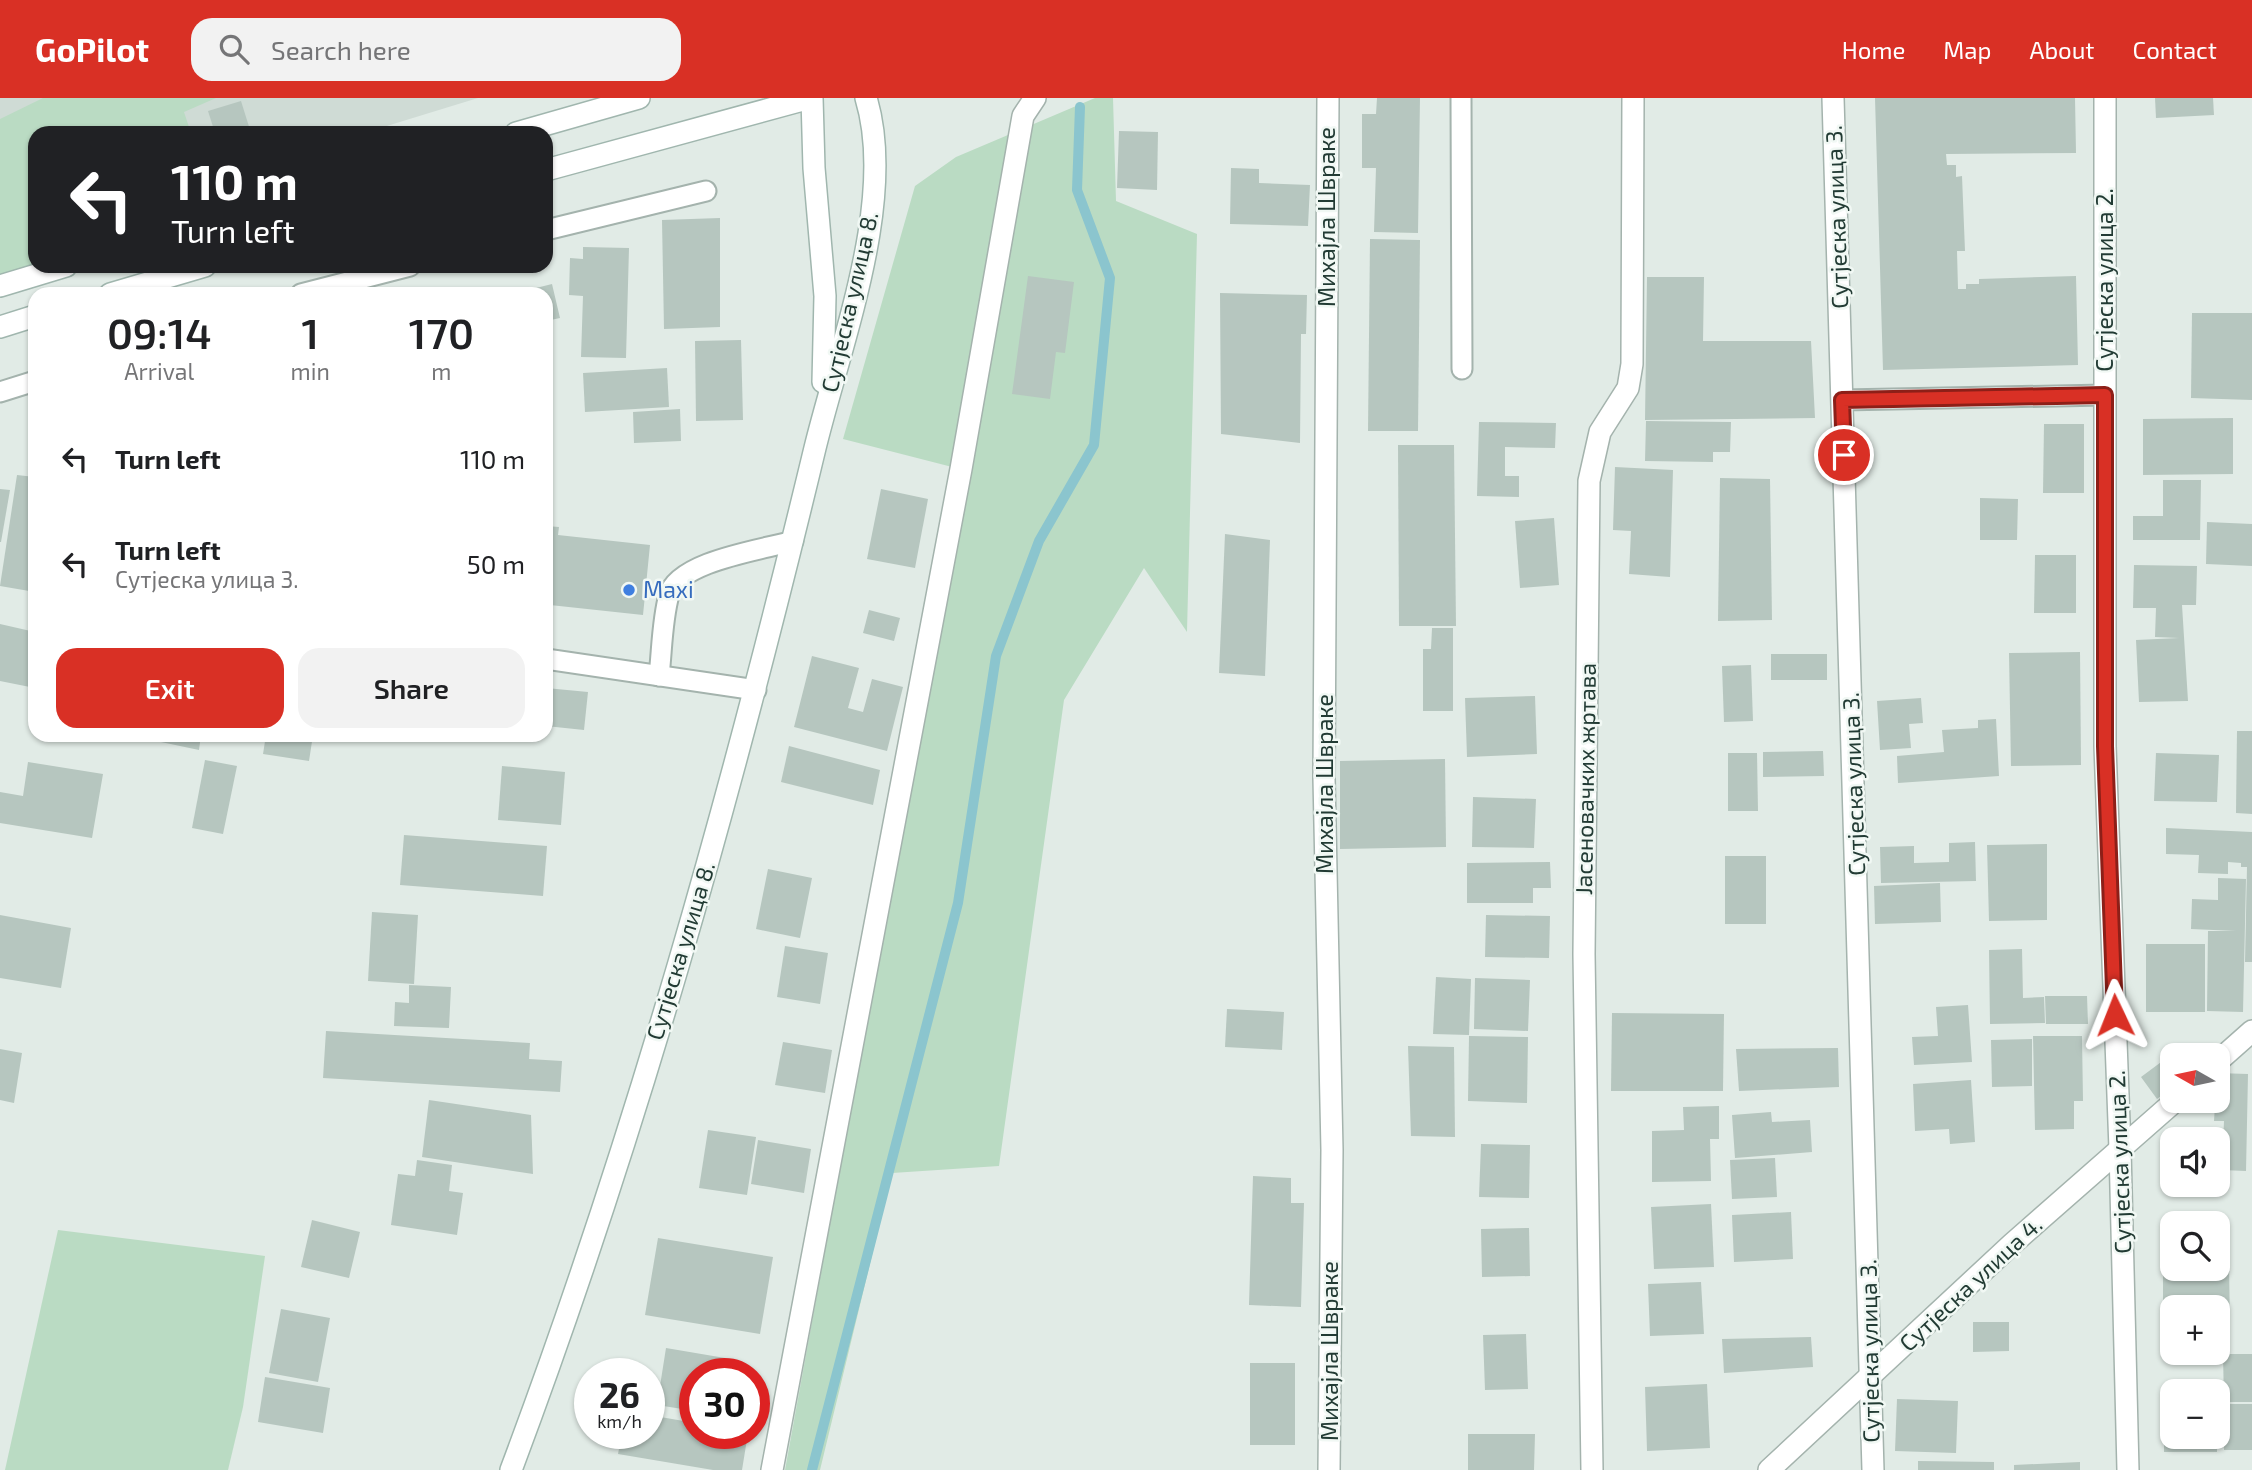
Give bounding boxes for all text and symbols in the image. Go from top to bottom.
search box [191,18,681,81]
text: GoPilot [35,29,149,69]
icon: search [215,30,253,68]
text: Search here [271,34,411,65]
text: Home [1842,35,1905,64]
text: Map [1943,35,1991,64]
text: About [2029,35,2095,64]
text: Contact [2133,35,2217,64]
street label: Сутјеска улица 3. [1819,125,1854,309]
street label: Михајла Швраке [1312,127,1340,307]
text: 110 m [171,151,298,210]
icon: left [56,154,147,245]
street label: Сутјеска улица 2. [2090,188,2119,372]
street label: Сутјеска улица 8. [815,209,884,395]
text: Turn left [171,211,295,249]
text: 09:14 [107,307,212,357]
text: 1 [301,307,319,357]
text: 170 [409,307,474,357]
text: Arrival [124,357,194,385]
text: min [291,357,330,385]
text: m [431,357,451,385]
pin [1814,425,1874,485]
icon: arrive [1825,436,1863,474]
icon: left [56,440,94,478]
text: Turn left [115,443,221,474]
text: 110 m [460,443,525,474]
text: Turn left [115,534,221,565]
icon: left [56,545,94,583]
text: 50 m [467,548,525,579]
text: Сутјеска улица 3. [115,565,299,593]
place label: Maxi [643,575,694,603]
marker: Maxi [621,582,637,598]
button: Exit [56,648,284,728]
button: Share [298,648,525,728]
street label: Јасеновачких жртава [1569,663,1601,895]
street label: Сутјеска улица 3. [1836,692,1871,876]
street label: Михајла Швраке [1310,694,1338,874]
street label: Сутјеска улица 8. [640,858,721,1043]
position arrow [2078,978,2152,1052]
north arrow [2160,1043,2230,1113]
map controls [2160,1043,2230,1449]
street label: Сутјеска улица 2. [2102,1070,2137,1254]
button: sound [2160,1127,2230,1197]
street label: Сутјеска улица 4. [1893,1210,2048,1357]
button: search [2160,1211,2230,1281]
street label: Сутјеска улица 3. [1853,1259,1886,1443]
street label: Михајла Швраке [1315,1261,1343,1441]
button: + [2160,1295,2230,1365]
speed limit sign: 30 [679,1358,770,1449]
text: 26 [599,1373,640,1415]
button: − [2160,1379,2230,1449]
text: km/h [597,1410,642,1432]

